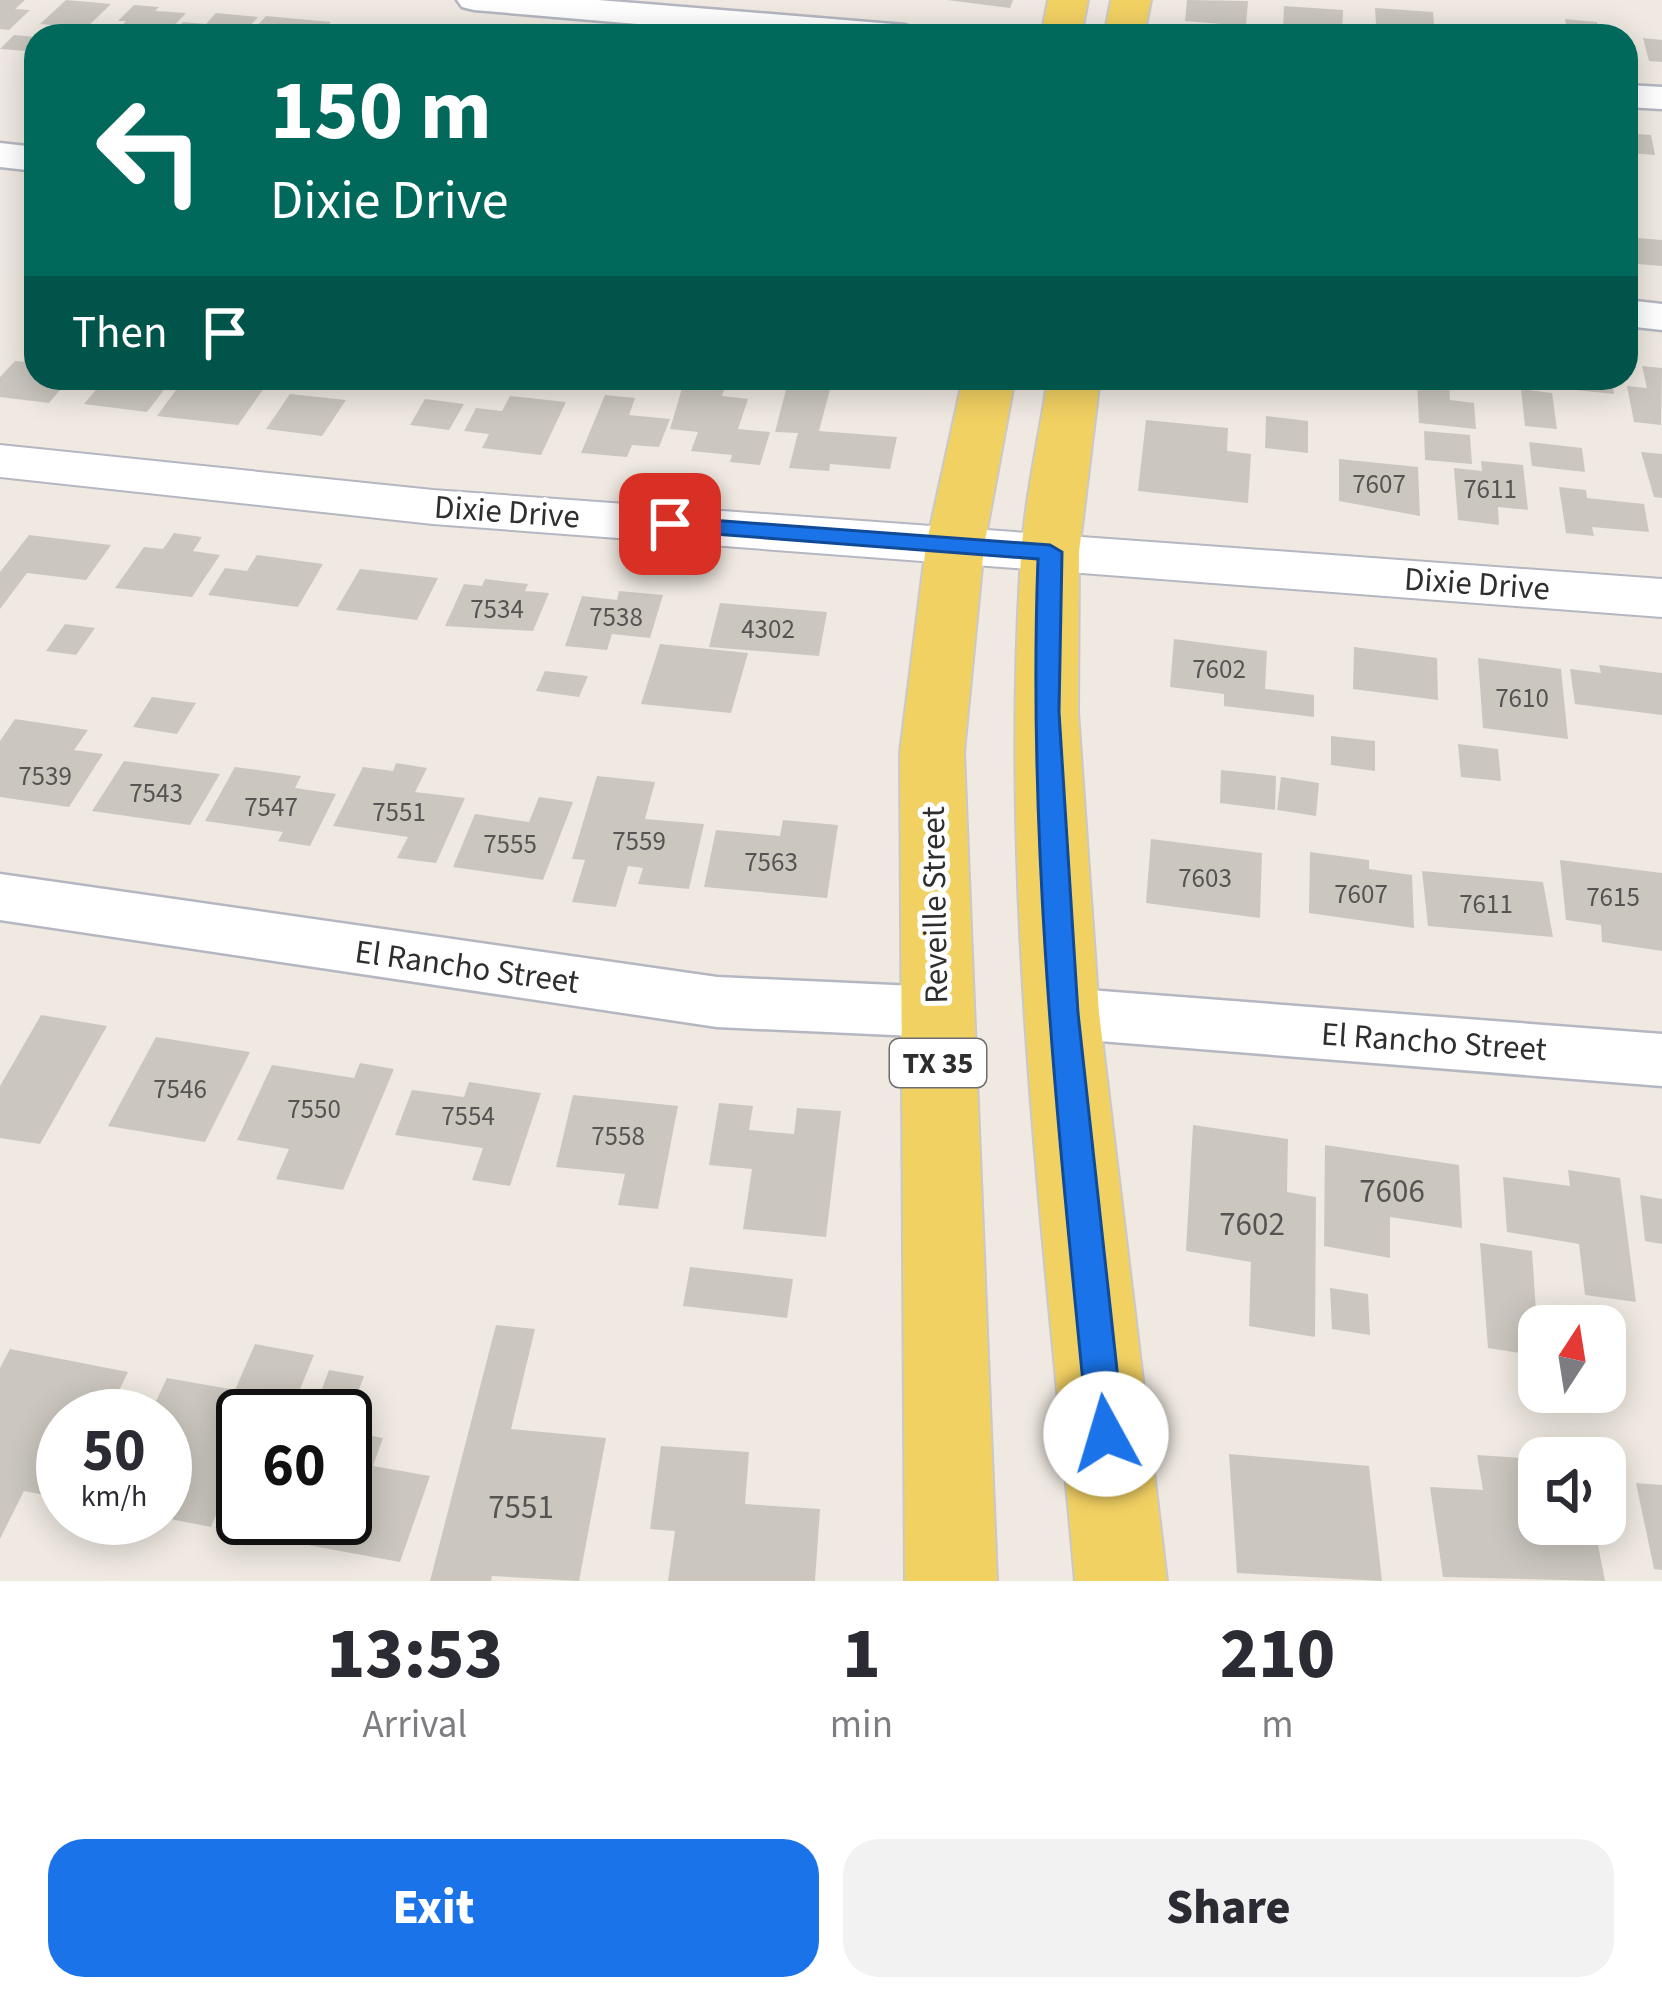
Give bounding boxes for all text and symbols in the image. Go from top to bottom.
text: 150 m [270,52,492,172]
icon: left [72,72,228,228]
text: Dixie Drive [270,163,508,240]
icon: arrive [192,300,258,366]
text: Then [72,301,168,365]
house number: 7607 [1352,465,1406,504]
house number: 7611 [1463,470,1517,509]
pin [619,473,721,575]
street label: Dixie Drive [433,483,581,541]
icon: arrive [637,491,703,557]
street label: Dixie Drive [1403,555,1551,613]
house number: 7534 [470,590,524,629]
house number: 7538 [589,598,643,637]
house number: 4302 [741,610,795,649]
house number: 7602 [1192,650,1246,689]
house number: 7610 [1495,679,1549,718]
house number: 7539 [18,757,72,796]
house number: 7543 [129,774,183,813]
house number: 7547 [244,788,298,827]
house number: 7551 [372,793,426,832]
street label: Reveille Street [910,806,960,1004]
house number: 7559 [612,822,666,861]
house number: 7555 [483,825,537,864]
house number: 7563 [744,843,798,882]
house number: 7603 [1178,859,1232,898]
house number: 7607 [1334,875,1388,914]
house number: 7615 [1586,878,1640,917]
house number: 7611 [1459,885,1513,924]
street label: El Rancho Street [352,928,582,1006]
street label: El Rancho Street [1320,1011,1548,1073]
road number: TX 35 [890,1039,986,1087]
house number: 7546 [153,1070,207,1109]
house number: 7550 [287,1090,341,1129]
house number: 7554 [441,1097,495,1136]
house number: 7558 [591,1117,645,1156]
house number: 7606 [1359,1168,1425,1215]
house number: 7602 [1219,1201,1285,1248]
north arrow [1518,1305,1626,1413]
map controls [1518,1305,1626,1545]
position arrow [1043,1371,1169,1497]
speed limit sign: 60 [216,1389,372,1545]
text: 50 [82,1409,146,1494]
button: sound [1518,1437,1626,1545]
text: km/h [81,1475,147,1518]
house number: 7551 [488,1484,554,1531]
text: 13:53 [327,1603,503,1706]
text: 1 [842,1603,881,1706]
text: 210 [1220,1603,1335,1706]
text: Arrival [362,1697,467,1753]
text: min [830,1697,893,1753]
text: m [1261,1697,1294,1753]
button: Exit [48,1839,819,1977]
button: Share [843,1839,1614,1977]

